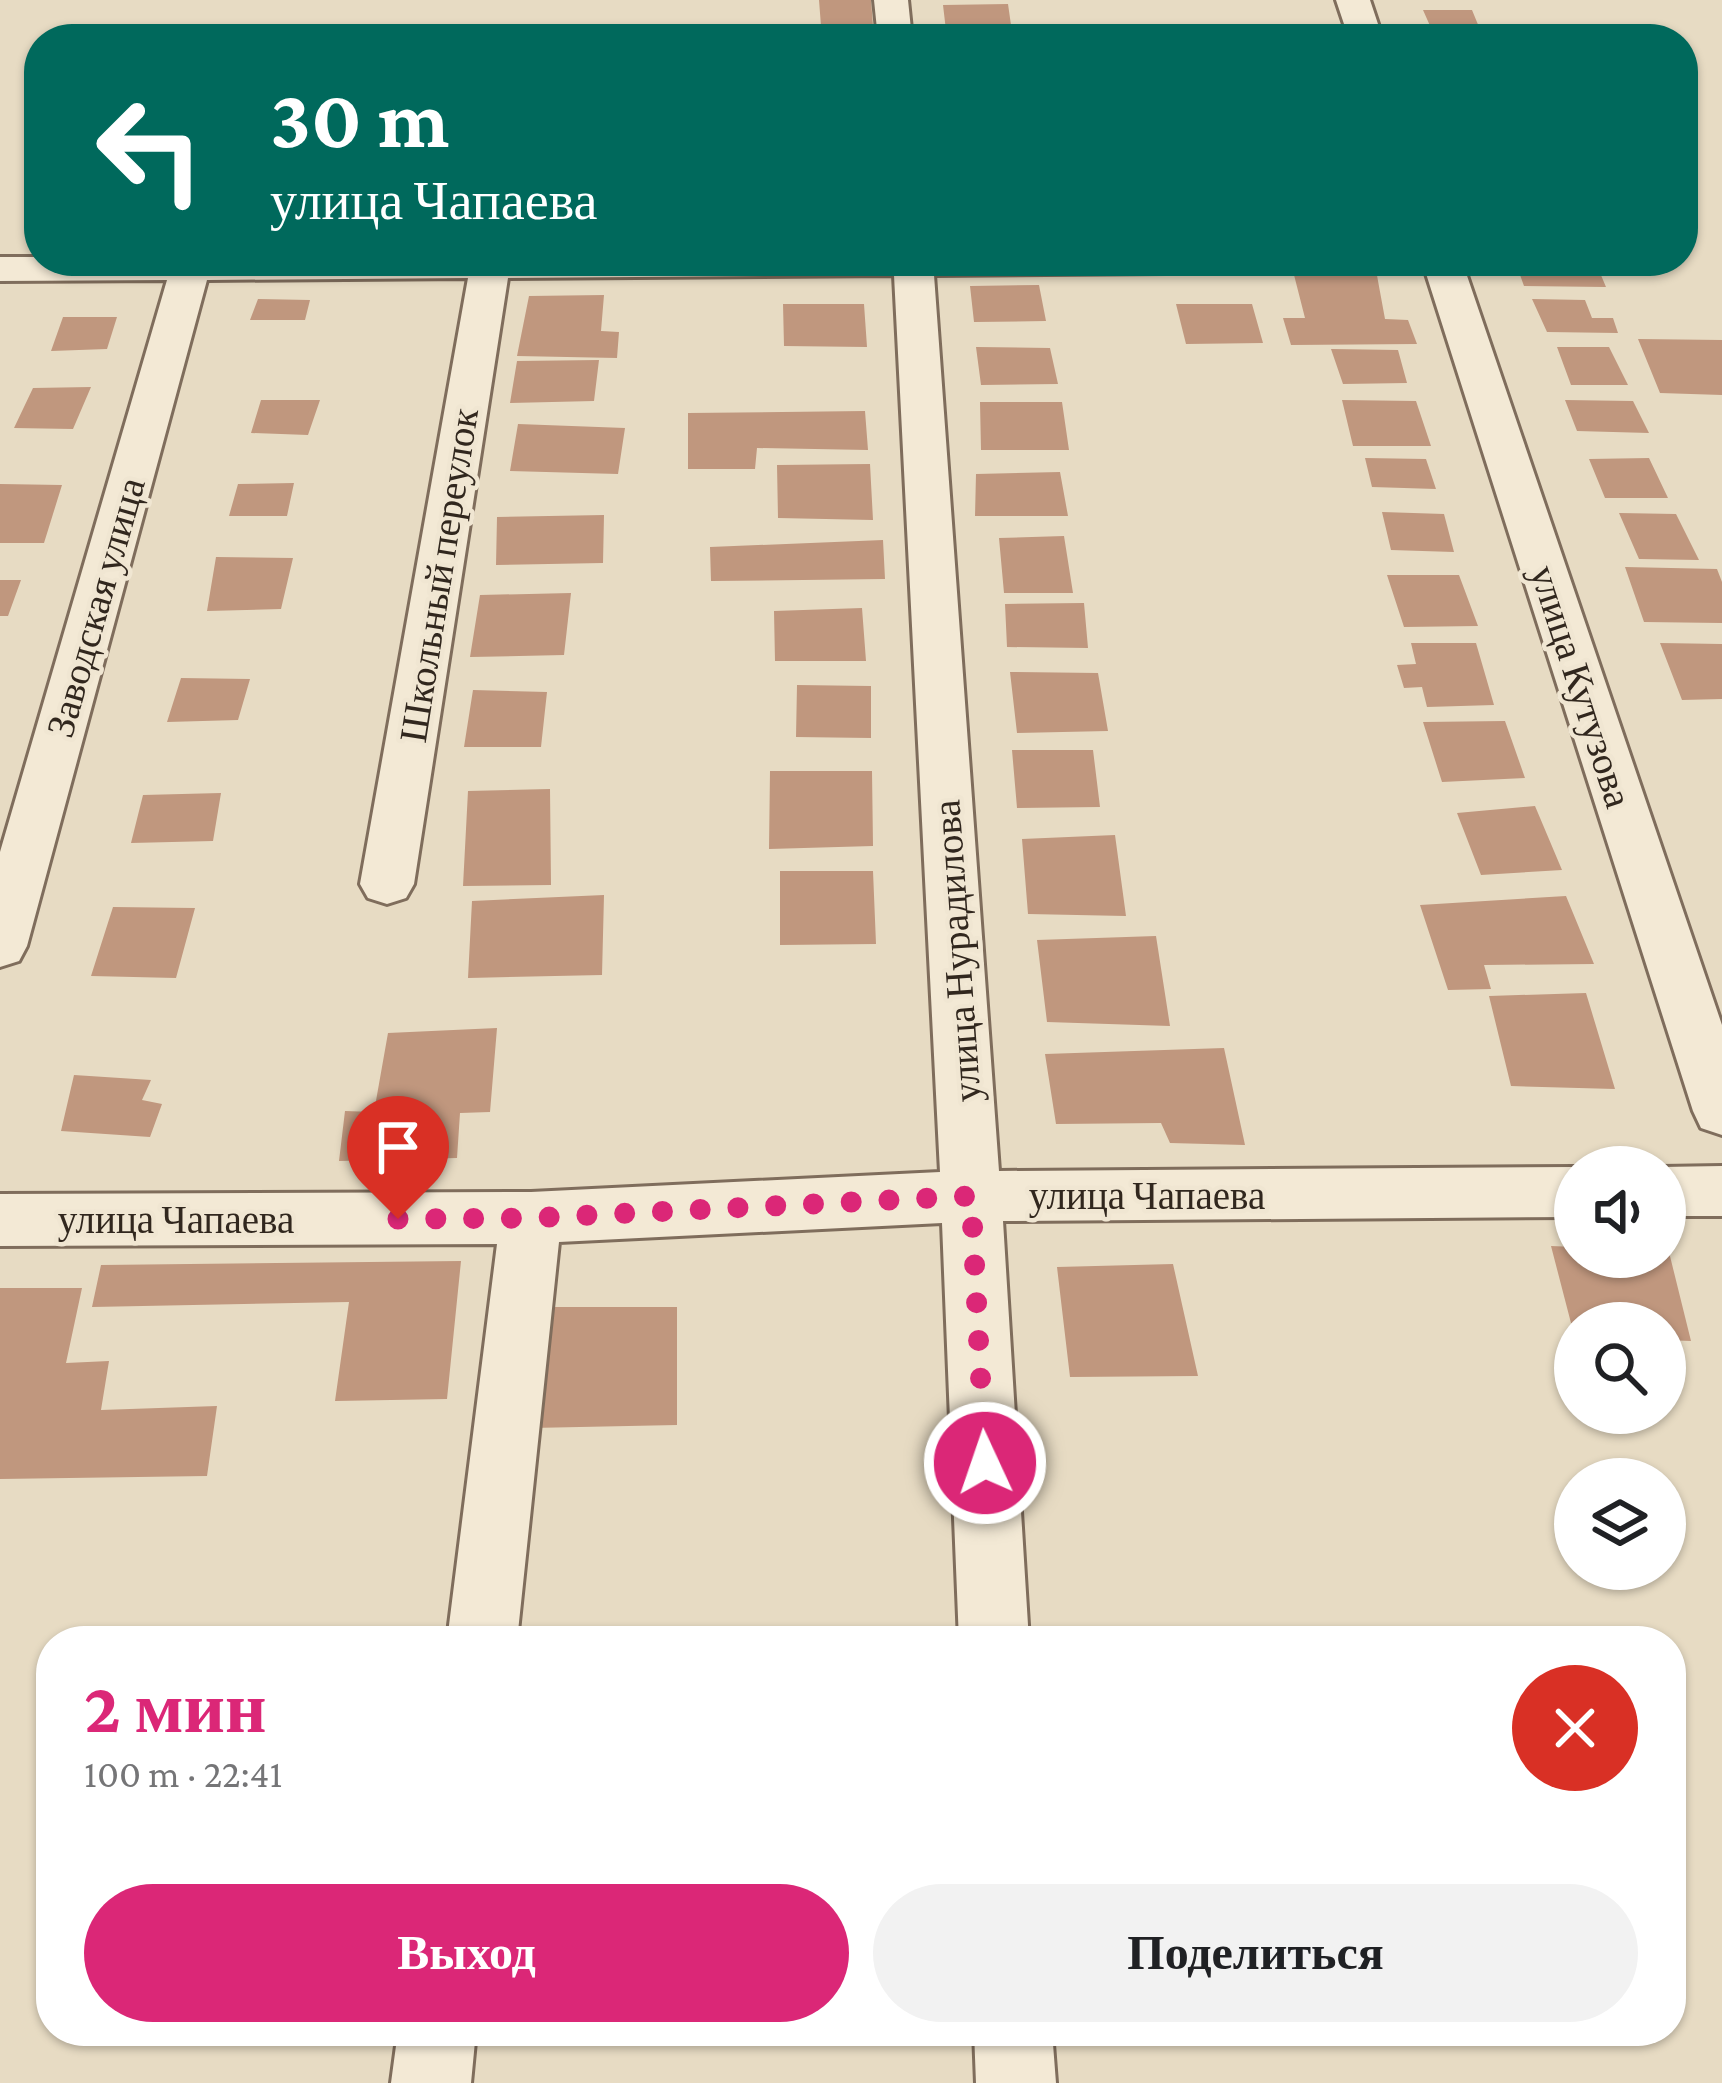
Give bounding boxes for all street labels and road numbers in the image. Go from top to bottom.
street label: Школьный переулок [391,405,487,745]
street label: Заводская улица [38,473,154,742]
street label: улица Кутузова [1521,560,1641,813]
street label: улица Нурадилова [924,798,990,1104]
street label: улица Чапаева [1029,1174,1265,1218]
street label: улица Чапаева [58,1198,294,1242]

